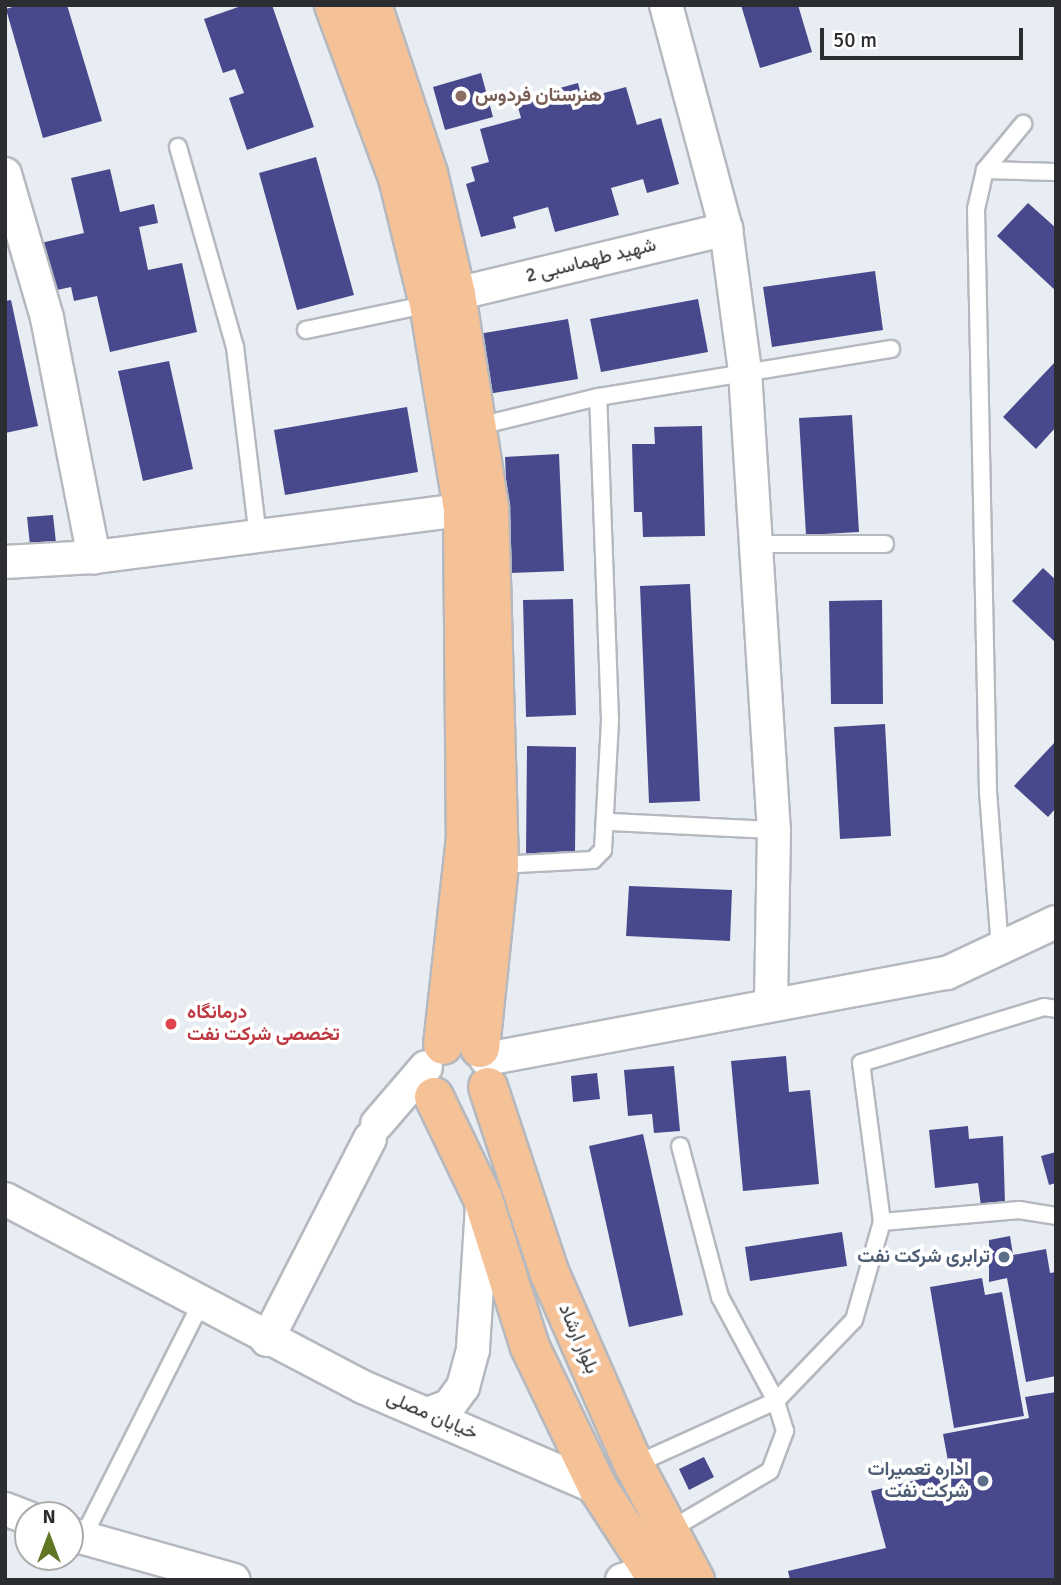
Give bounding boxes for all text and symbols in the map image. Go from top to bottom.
scale bar [823,14,1026,58]
text: 50 m [833,27,877,53]
place label: هنرستان فردوس [475,85,602,107]
marker: هنرستان فردوس [453,88,469,104]
street label: شهید طهماسبی 2 [524,234,658,288]
place label: درمانگاه تخصصی شرکت نفت [187,1002,340,1046]
marker: درمانگاه تخصصی شرکت نفت [161,1014,181,1034]
place label: ترابری شرکت نفت [857,1246,990,1268]
marker: ترابری شرکت نفت [996,1249,1012,1265]
street label: بلوار ارشاد [553,1301,603,1377]
street label: خیابان مصلی [383,1387,481,1445]
place label: اداره تعمیرات شرکت نفت [867,1459,969,1503]
marker: اداره تعمیرات شرکت نفت [975,1473,991,1489]
north arrow [14,1501,84,1571]
text: N [42,1505,56,1529]

